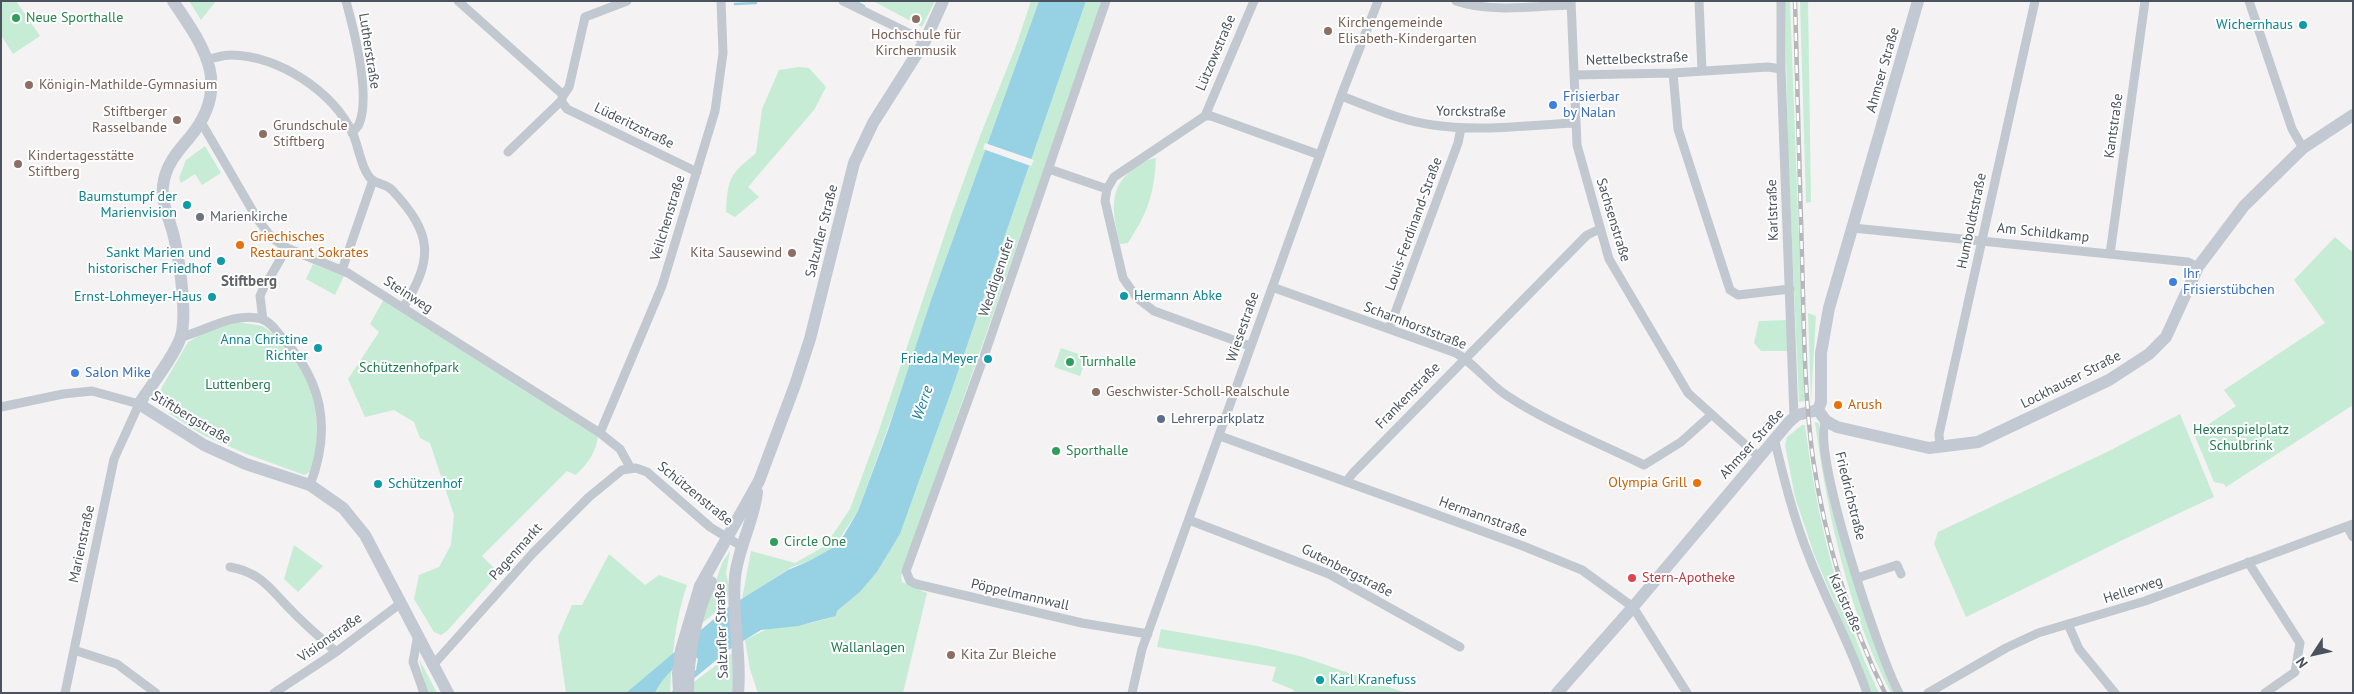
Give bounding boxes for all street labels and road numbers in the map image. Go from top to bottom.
street label: Lutherstraße [355,12,383,90]
street label: Lützowstraße [1192,12,1240,94]
street label: Ahmser Straße [1863,25,1903,115]
street label: Nettelbeckstraße [1586,49,1688,69]
street label: Kantstraße [2101,93,2127,159]
street label: Lüderitzstraße [591,99,677,153]
street label: Yorckstraße [1436,103,1506,121]
street label: Louis-Ferdinand-Straße [1382,155,1446,293]
street label: Humboldtstraße [1954,172,1990,270]
street label: Veilchenstraße [647,173,689,263]
street label: Sachsenstraße [1592,176,1634,264]
street label: Karlstraße [1764,179,1782,241]
street label: Salzufler Straße [802,183,842,279]
street label: Am Schildkamp [1996,220,2090,246]
street label: Weddigenufer [976,235,1018,319]
street label: Steinweg [380,273,436,317]
street label: Wiesestraße [1223,290,1263,364]
street label: Scharnhorststraße [1361,299,1469,353]
street label: Lockhauser Straße [2018,348,2124,412]
street label: Frankenstraße [1372,359,1444,433]
street label: Stiftbergstraße [148,388,234,448]
street label: Ahmser Straße [1716,406,1788,482]
street label: Friedrichstraße [1831,450,1869,542]
street label: Schützenstraße [654,458,736,530]
street label: Hermannstraße [1437,493,1529,541]
street label: Marienstraße [66,504,98,584]
street label: Pagenmarkt [486,520,546,584]
street label: Gutenbergstraße [1299,541,1395,601]
street label: Karlstraße [1825,571,1865,635]
street label: Hellerweg [2101,573,2165,607]
street label: Pöppelmannwall [969,576,1071,614]
street label: Salzufler Straße [712,583,732,679]
street label: Visionstraße [295,610,365,666]

